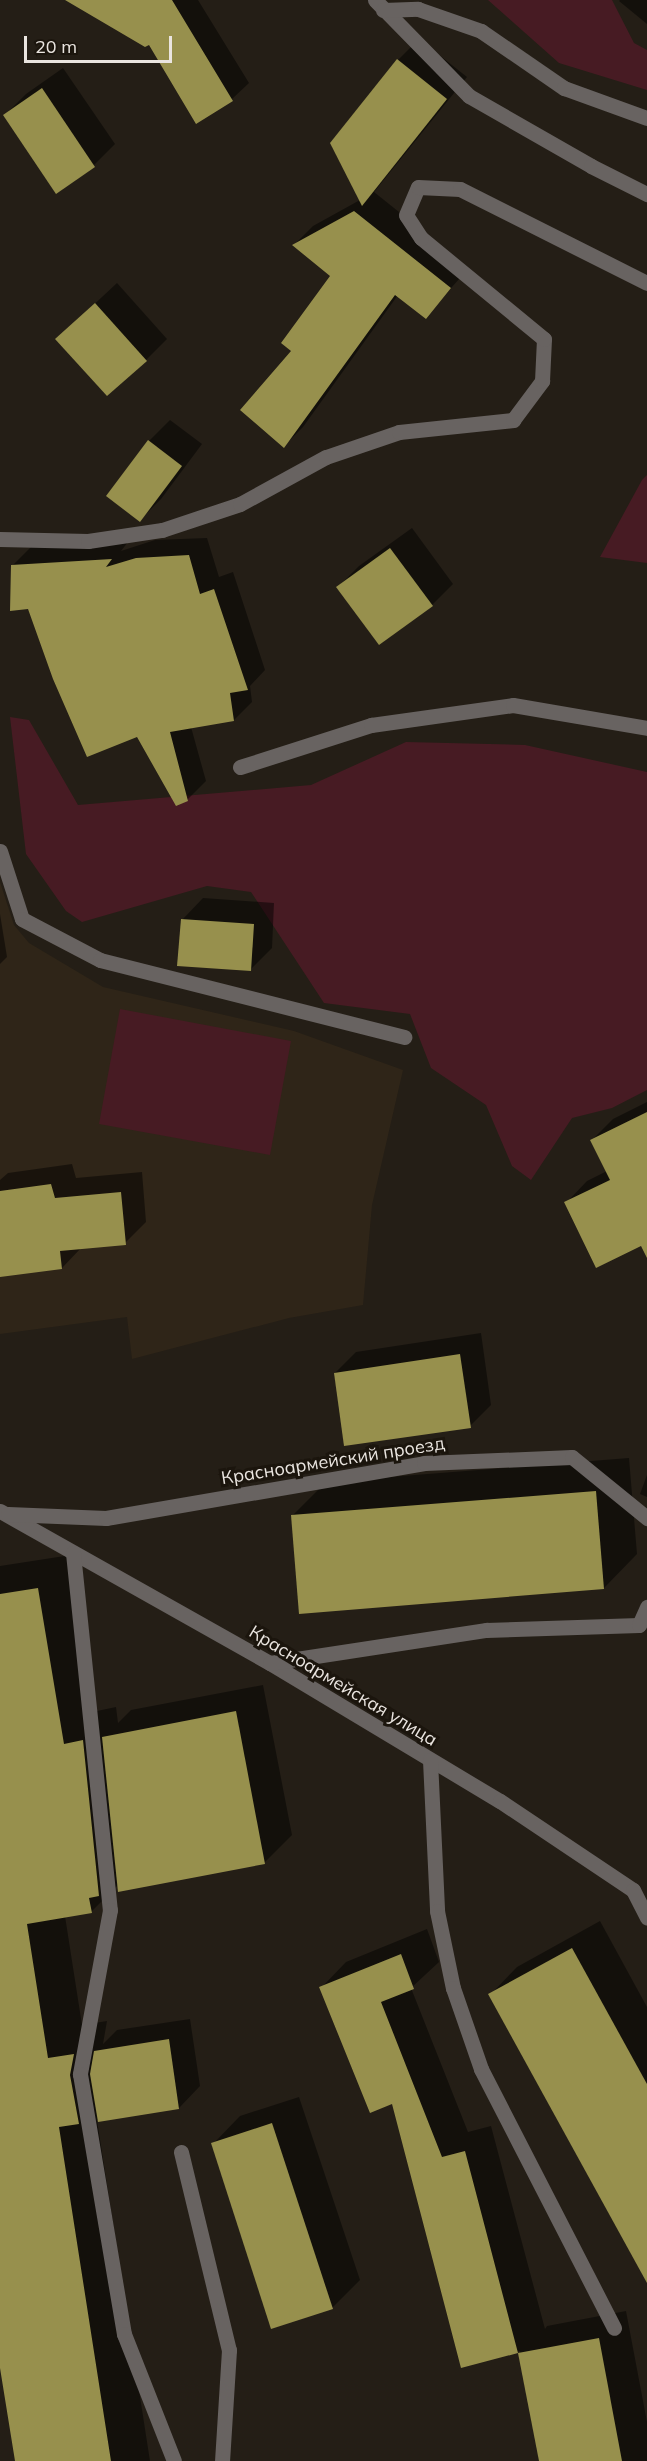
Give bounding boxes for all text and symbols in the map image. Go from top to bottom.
scale bar [27,24,176,62]
text: 20 m [35,35,77,58]
street label: Красноармейский проезд [220,1433,446,1489]
street label: Красноармейская улица [245,1621,441,1751]

